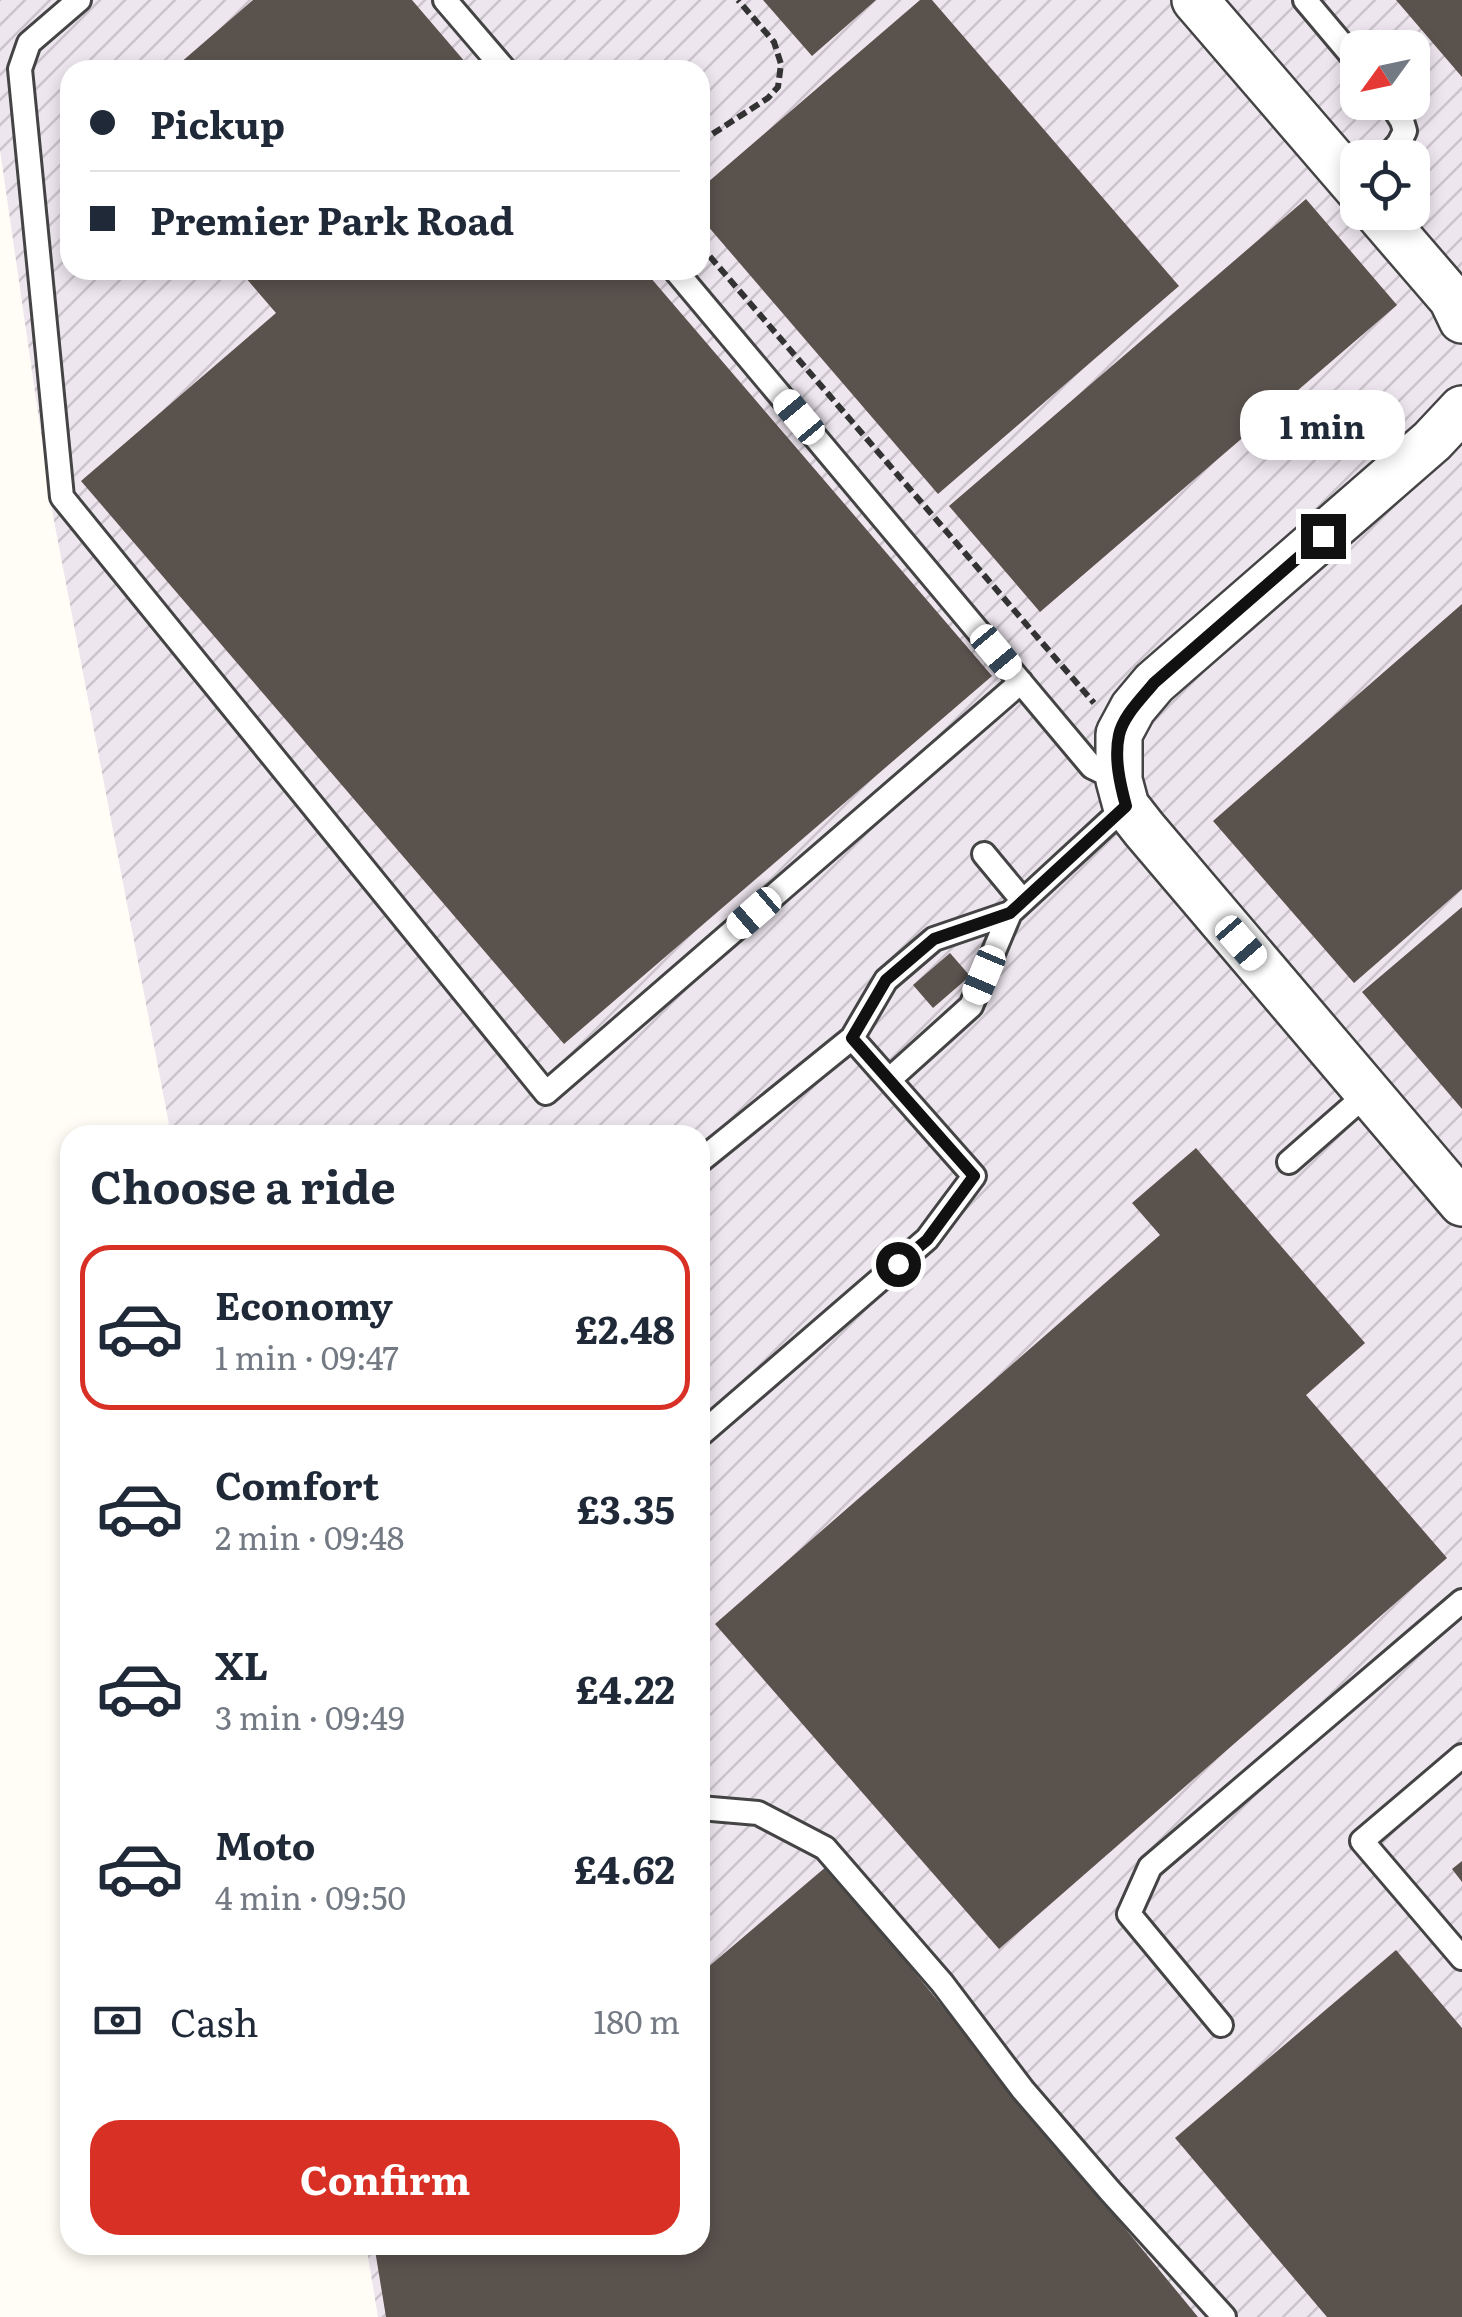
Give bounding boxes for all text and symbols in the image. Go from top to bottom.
north arrow [1340,30,1430,120]
map controls [1340,30,1430,230]
text: Pickup [150,94,285,151]
button: locate [1340,140,1430,230]
text: Premier Park Road [150,190,514,247]
car [768,384,830,450]
callout: 1 min [1240,391,1406,461]
text: 1 min [1280,401,1365,449]
route end [1301,514,1346,559]
car [965,619,1027,685]
car [722,882,786,944]
car [1210,911,1272,975]
car [958,942,1010,1008]
text: Choose a ride [90,1151,396,1218]
route start [876,1242,921,1287]
text: Economy [215,1275,393,1332]
icon: car [95,1283,185,1373]
text: £2.48 [575,1299,675,1356]
text: 1 min · 09:47 [215,1332,399,1380]
text: Comfort [215,1455,379,1512]
icon: car [95,1463,185,1553]
text: £3.35 [577,1479,675,1536]
text: 2 min · 09:48 [215,1512,404,1560]
text: XL [215,1635,268,1692]
icon: car [95,1643,185,1733]
text: £4.22 [576,1659,675,1716]
text: 3 min · 09:49 [215,1692,405,1740]
text: Moto [215,1815,315,1872]
icon: car [95,1823,185,1913]
text: £4.62 [574,1839,675,1896]
text: 4 min · 09:50 [215,1872,406,1920]
text: Cash [170,1992,259,2049]
icon: cash [90,1993,145,2048]
text: 180 m [593,1996,680,2044]
button: Confirm [90,2120,680,2235]

